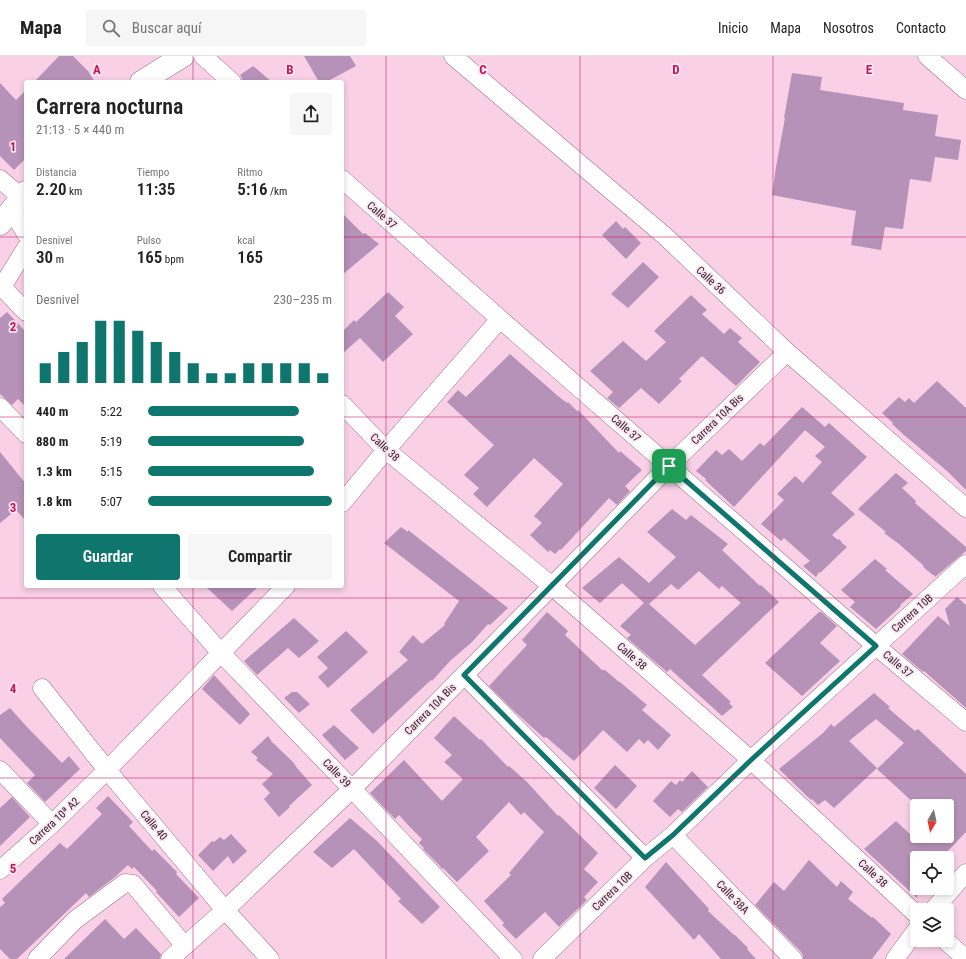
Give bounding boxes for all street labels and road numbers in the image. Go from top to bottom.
street label: Calle 37 [364,199,399,232]
street label: Calle 36 [693,264,728,297]
street label: Carrera 10A Bis [689,391,746,447]
street label: Calle 37 [608,412,643,445]
street label: Calle 38 [367,431,402,464]
street label: Carrera 10B [889,591,936,635]
street label: Calle 38 [614,640,649,673]
street label: Calle 37 [880,648,915,681]
street label: Carrera 10A Bis [402,681,459,738]
street label: Calle 39 [320,756,354,790]
street label: Carrera 10ª A2 [27,795,82,848]
street label: Calle 40 [137,808,170,843]
street label: Calle 38 [855,857,890,890]
street label: Carrera 10B [589,869,635,914]
street label: Calle 38A [714,878,752,917]

